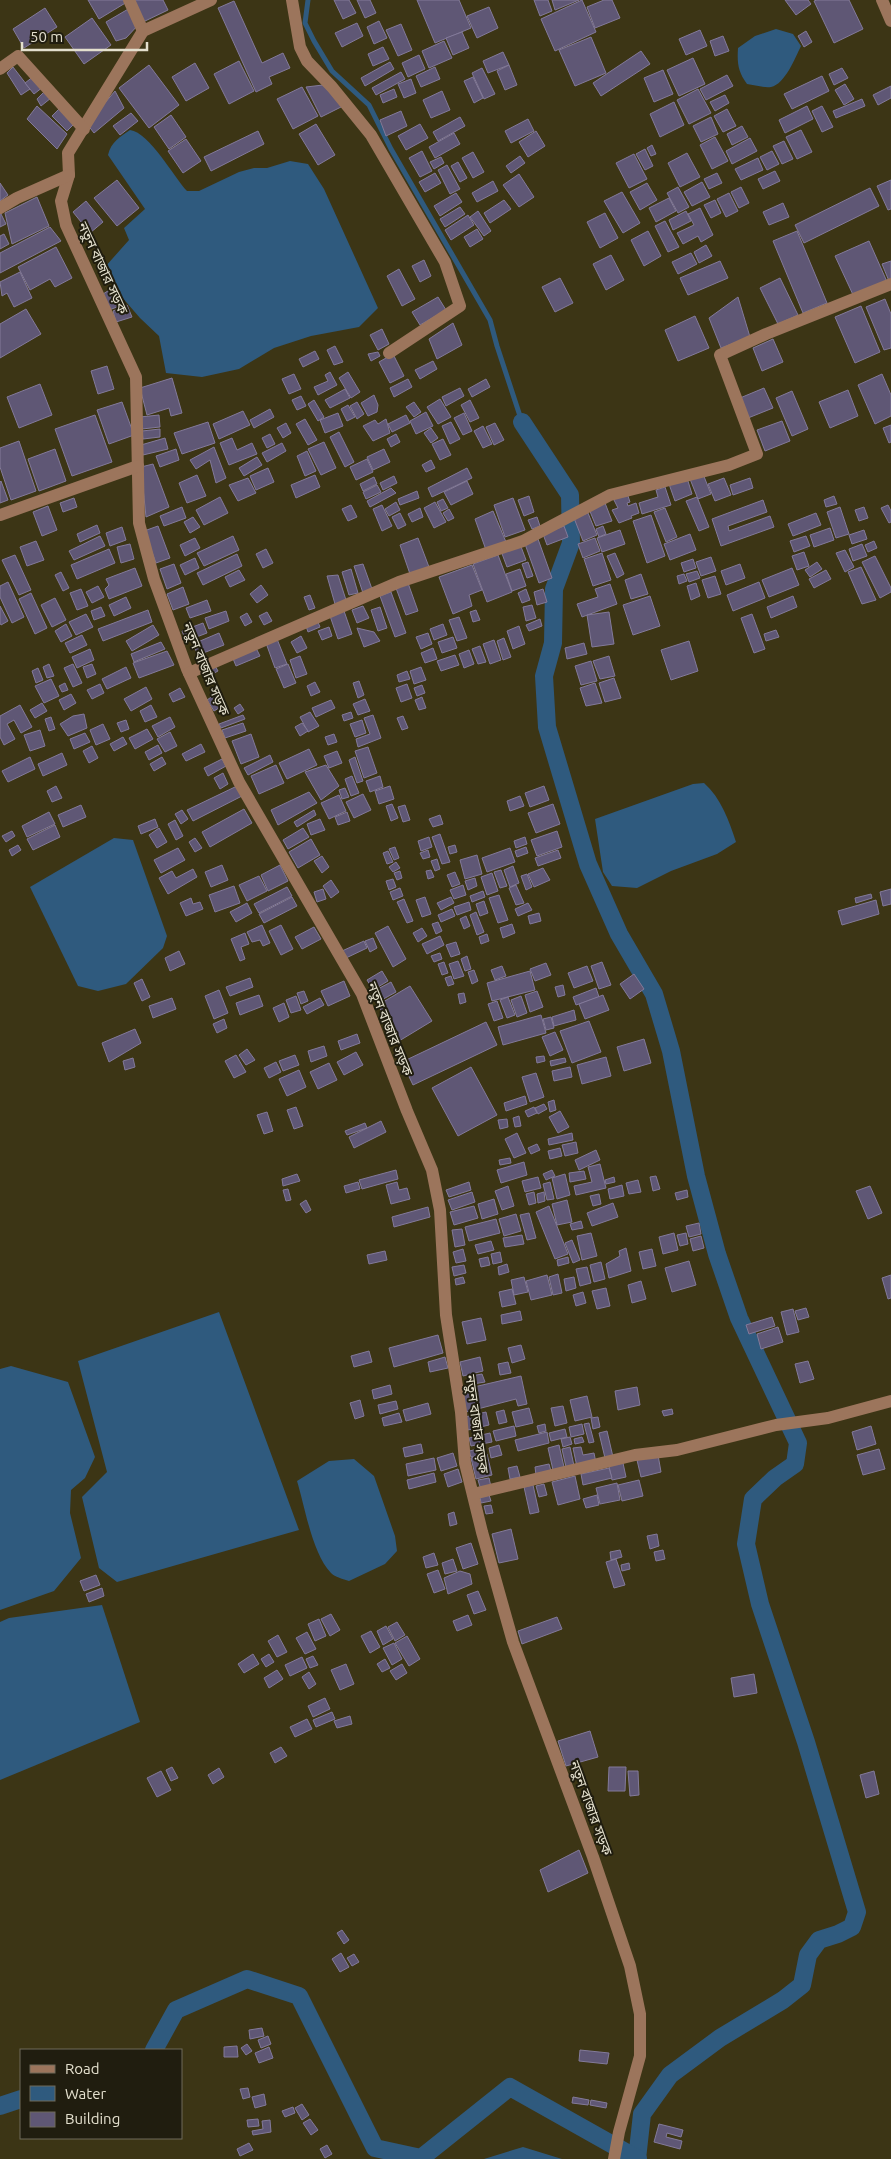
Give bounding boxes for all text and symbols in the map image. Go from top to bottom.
scale bar [22,20,148,52]
text: 50 m [30,28,63,45]
street label: নতুন বাজার সড়ক [73,219,132,318]
street label: নতুন বাজার সড়ক [178,619,233,719]
street label: নতুন বাজার সড়ক [362,979,416,1079]
street label: নতুন বাজার সড়ক [461,1373,492,1475]
street label: নতুন বাজার সড়ক [565,1758,616,1858]
legend [20,2049,182,2139]
text: Road [65,2060,100,2077]
text: Water [65,2085,106,2102]
text: Building [65,2110,120,2127]

